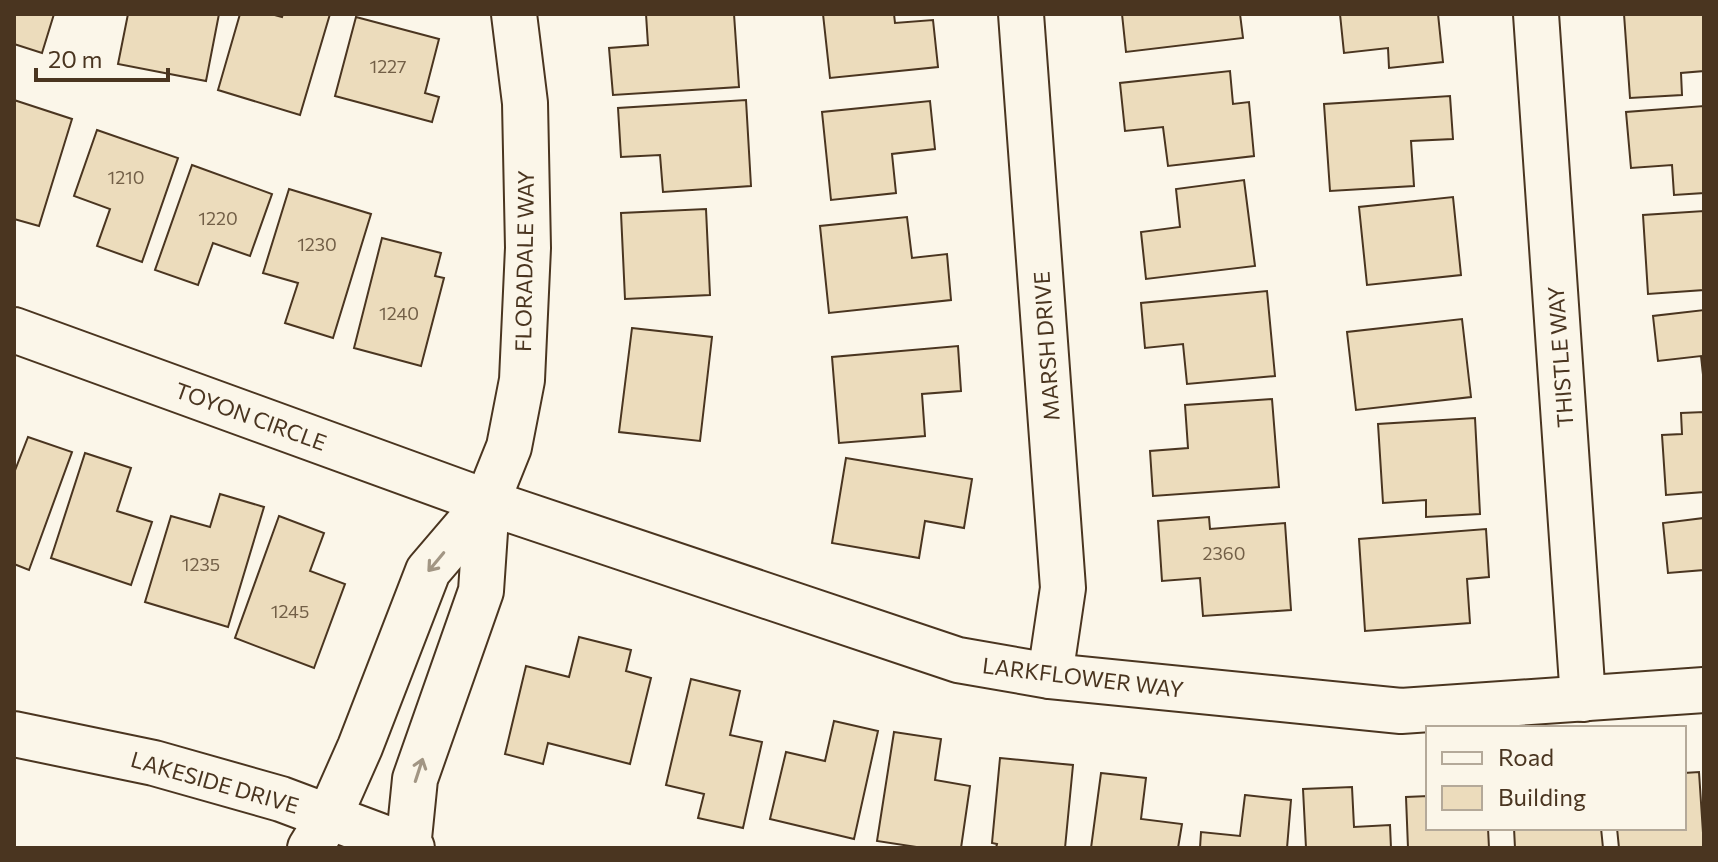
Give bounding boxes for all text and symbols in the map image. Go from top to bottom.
scale bar [36,32,168,82]
text: 20 m [48,44,102,73]
house number: 1227 [369,55,407,77]
house number: 1210 [107,166,145,188]
street label: FLORADALE WAY [509,170,539,352]
house number: 1220 [198,207,238,229]
house number: 1230 [297,233,337,255]
street label: MARSH DRIVE [1027,270,1065,422]
street label: THISTLE WAY [1542,285,1578,429]
house number: 1240 [379,302,419,324]
street label: TOYON CIRCLE [172,376,330,456]
house number: 2360 [1203,542,1245,564]
one-way arrow [427,551,445,571]
house number: 1235 [182,553,220,575]
house number: 1245 [271,600,309,622]
street label: LARKFLOWER WAY [981,651,1185,703]
legend [1426,726,1686,830]
text: Road [1498,742,1554,771]
street label: LAKESIDE DRIVE [128,745,302,819]
one-way arrow [412,757,427,783]
text: Building [1498,782,1586,811]

